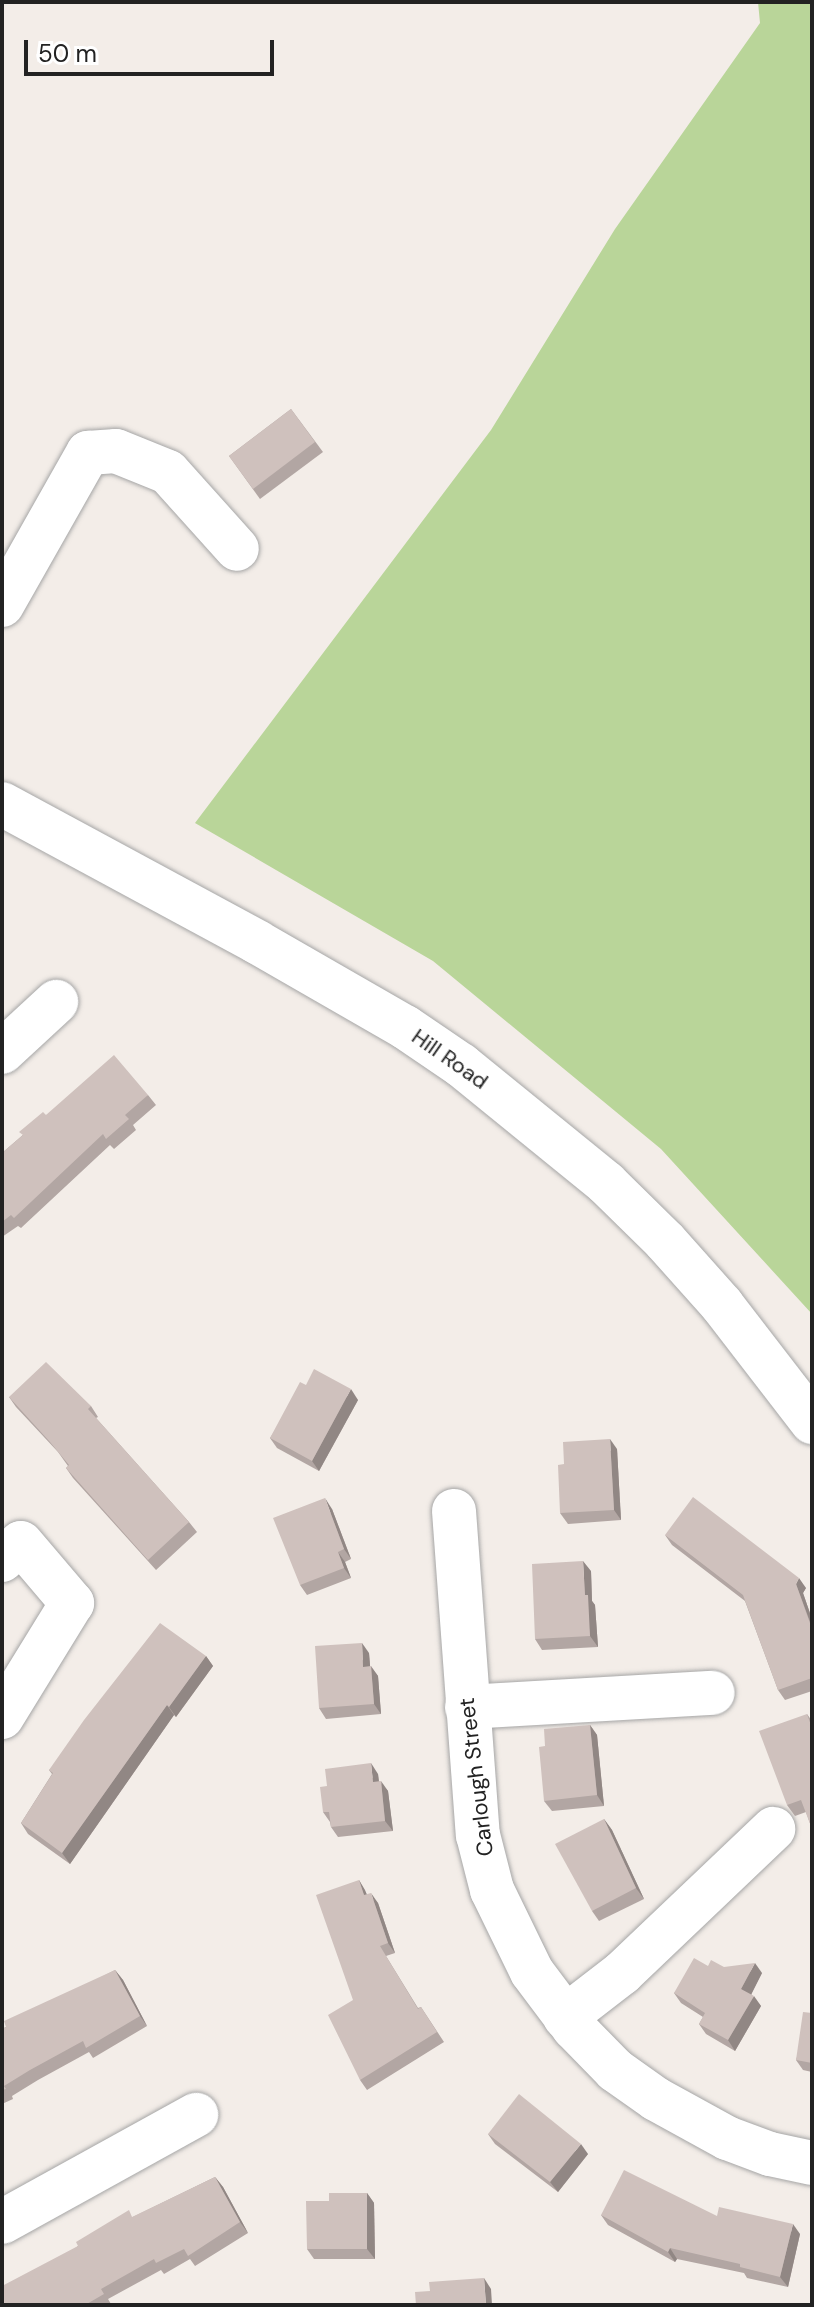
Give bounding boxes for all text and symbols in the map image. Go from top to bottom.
scale bar [28,24,278,74]
text: 50 m [38,38,97,69]
street label: Hill Road [407,1023,493,1095]
street label: Carlough Street [453,1696,499,1858]

